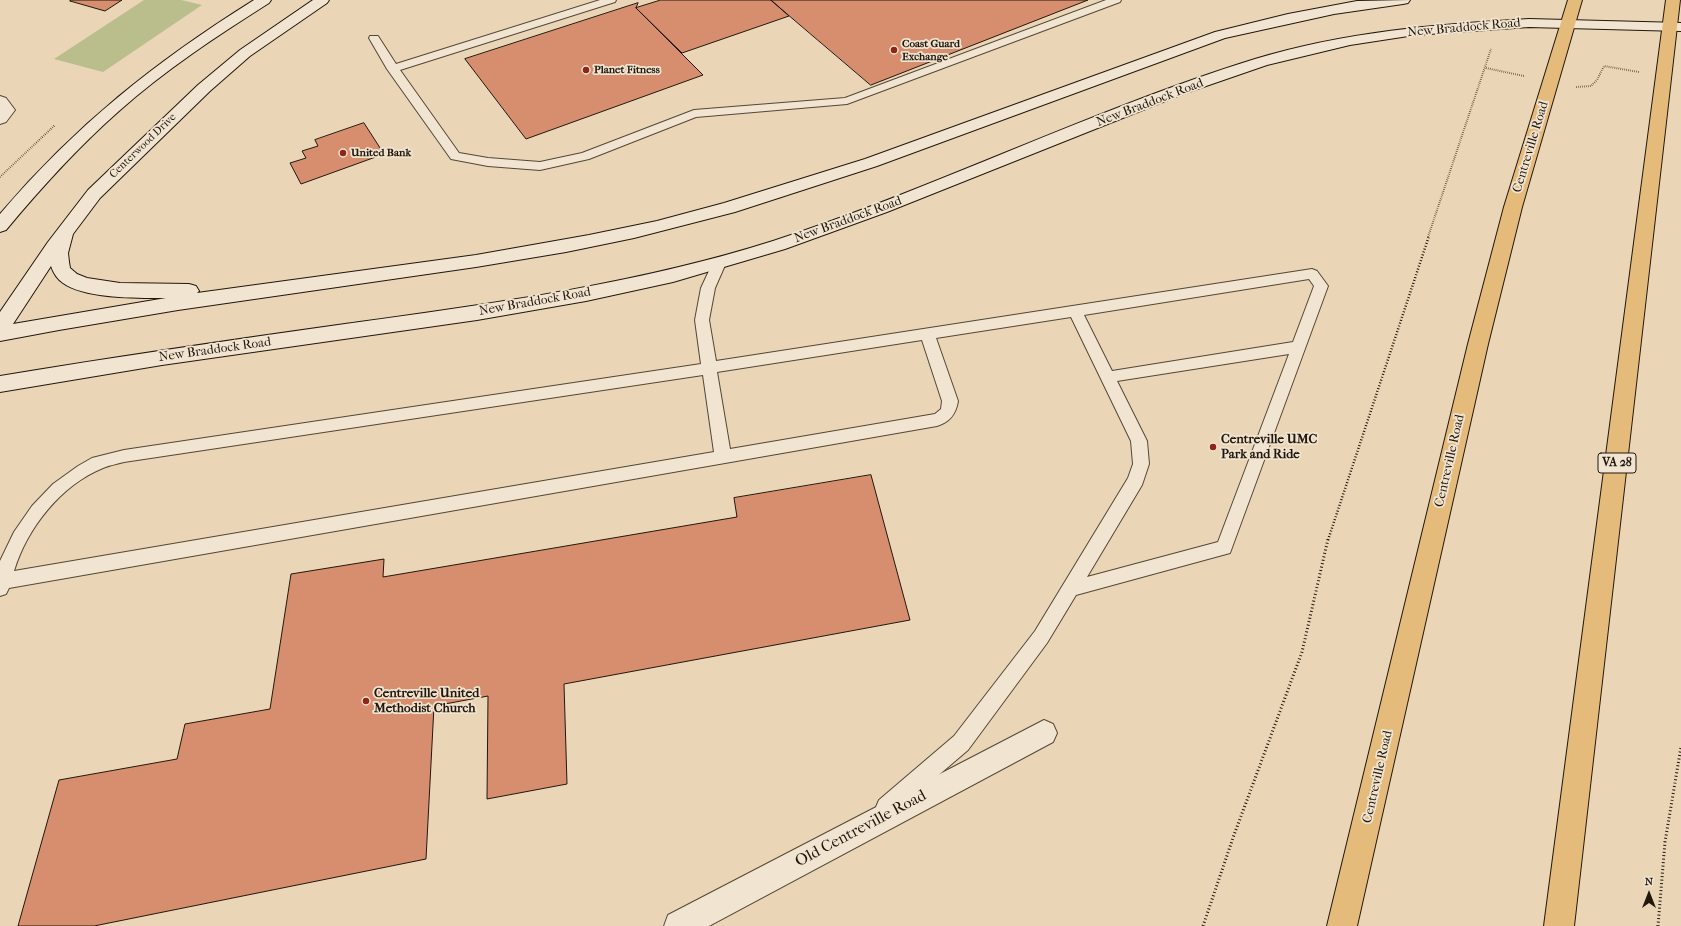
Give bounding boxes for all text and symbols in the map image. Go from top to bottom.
street label: New Braddock Road [1407,15,1521,41]
place label: Coast Guard Exchange [902,37,960,63]
marker: Coast Guard Exchange [889,45,899,55]
place label: Planet Fitness [594,63,660,77]
marker: Planet Fitness [581,65,591,75]
street label: New Braddock Road [1094,75,1206,131]
street label: Centreville Road [1510,99,1552,195]
street label: Centerwood Drive [107,111,179,181]
place label: United Bank [351,146,411,160]
marker: United Bank [338,148,348,158]
street label: New Braddock Road [792,193,904,247]
street label: New Braddock Road [478,284,592,320]
street label: New Braddock Road [158,334,272,366]
street label: Centreville Road [1432,413,1468,509]
place label: Centreville UMC Park and Ride [1221,432,1317,463]
marker: Centreville UMC Park and Ride [1208,442,1218,452]
road number: VA 28 [1598,453,1636,473]
place label: Centreville United Methodist Church [374,686,479,717]
marker: Centreville United Methodist Church [361,696,371,706]
street label: Centreville Road [1360,729,1396,825]
street label: Old Centreville Road [792,786,930,872]
north arrow [1629,874,1669,914]
text: N [1645,875,1653,888]

